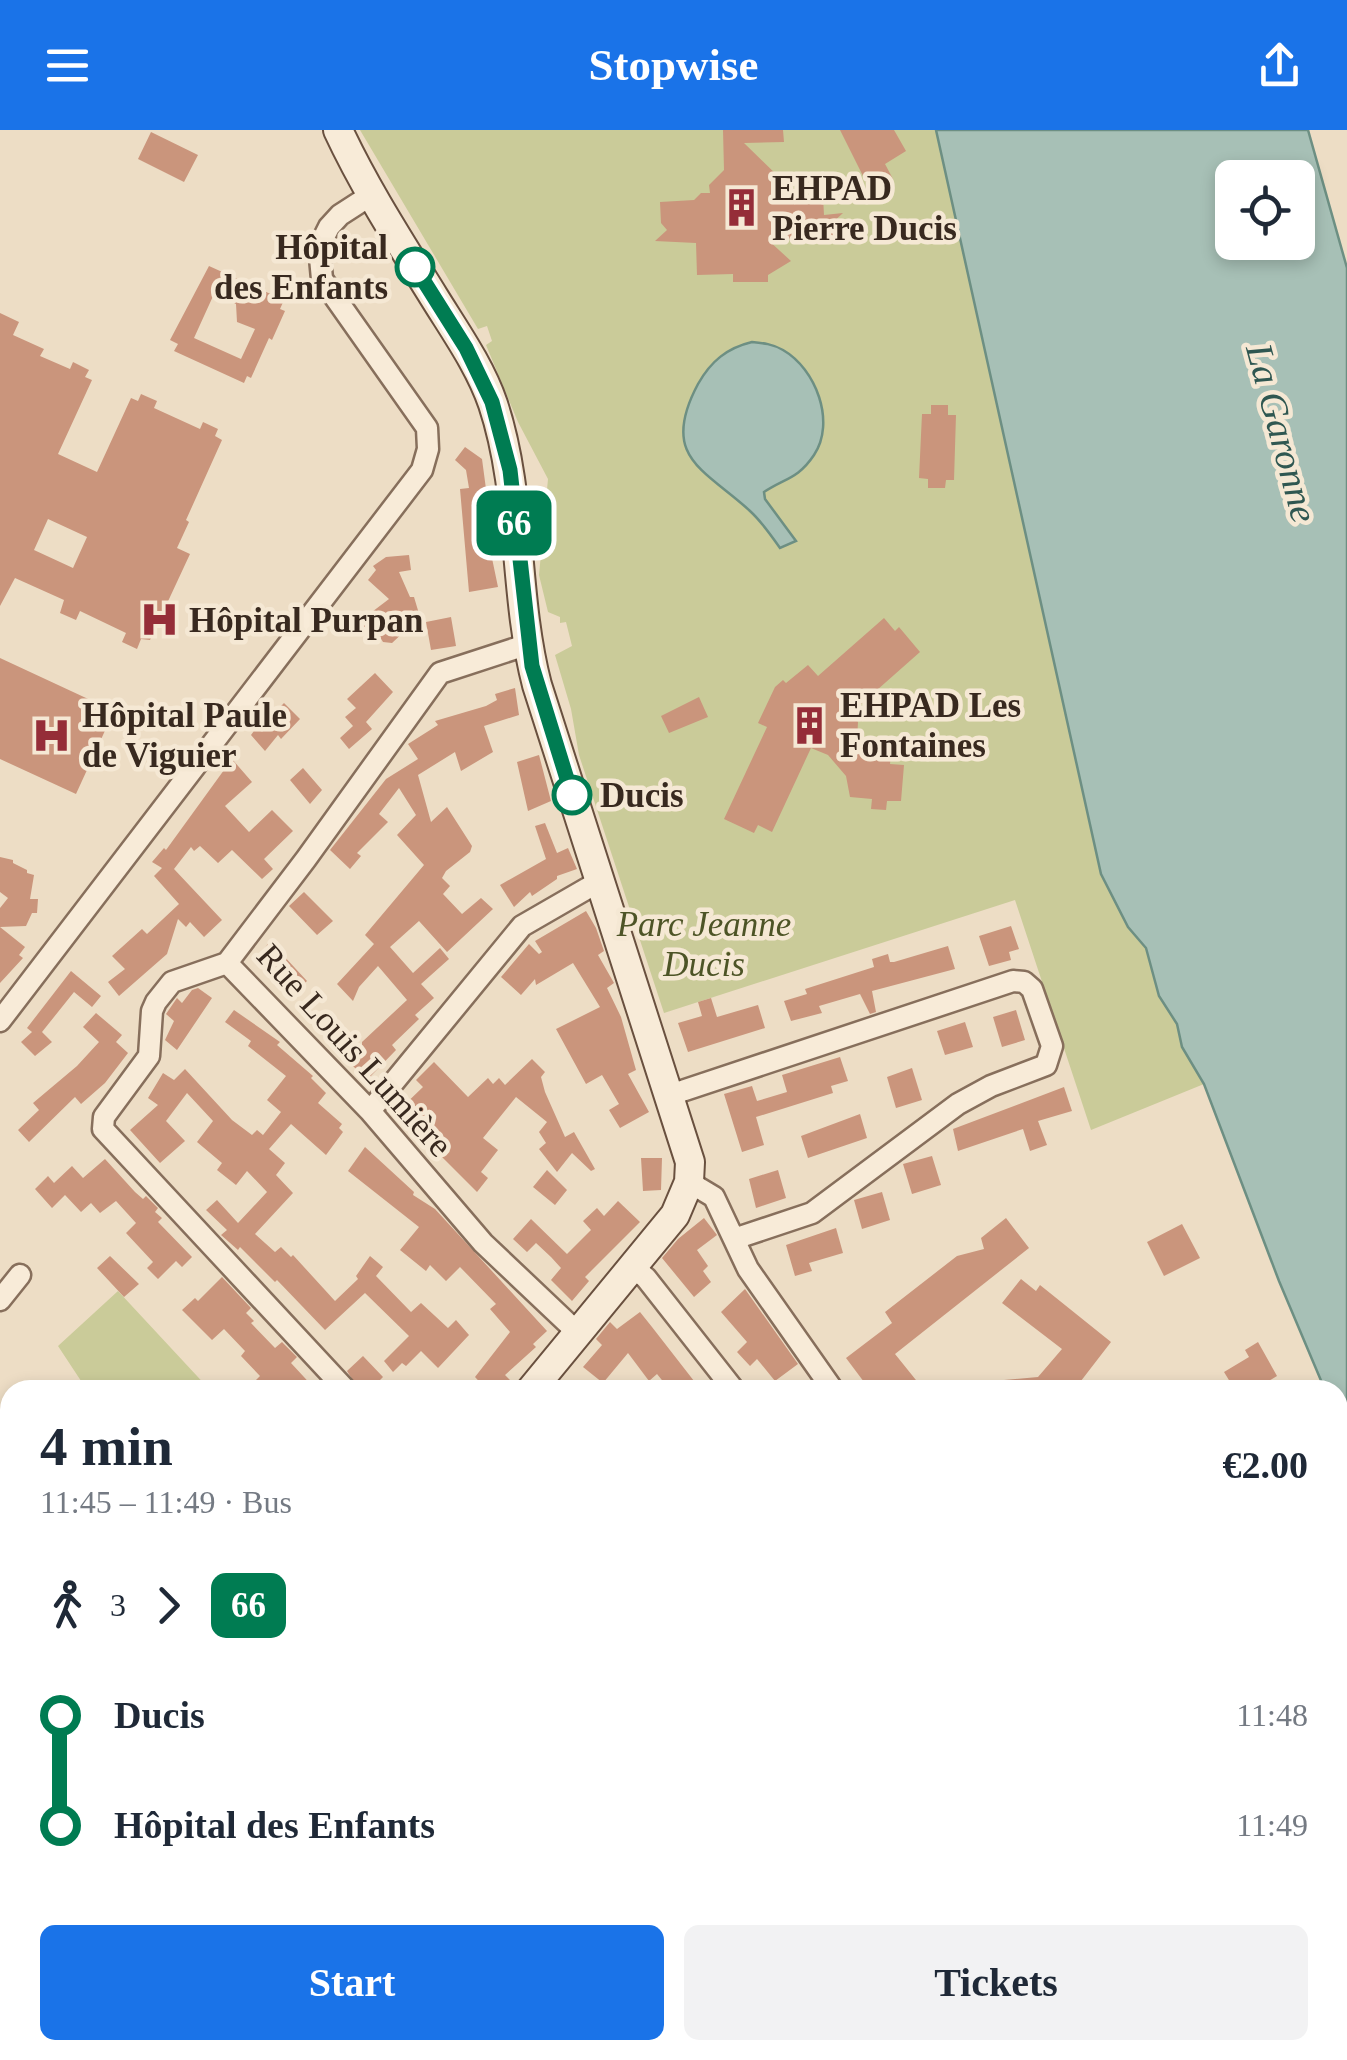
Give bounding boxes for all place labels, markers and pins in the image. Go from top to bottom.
place label: EHPAD Pierre Ducis [772,169,957,248]
building icon: EHPAD Pierre Ducis [721,187,763,229]
place label: Hôpital des Enfants [214,228,388,307]
marker: Hôpital des Enfants [396,248,434,286]
hospital icon: Hôpital Purpan [138,599,180,641]
place label: Hôpital Purpan [189,601,423,640]
place label: EHPAD Les Fontaines [840,686,1021,765]
place label: Hôpital Paule de Viguier [82,696,287,775]
building icon: EHPAD Les Fontaines [789,704,831,746]
hospital icon: Hôpital Paule de Viguier [31,714,73,756]
marker: Ducis [553,776,591,814]
place label: Ducis [600,776,684,815]

